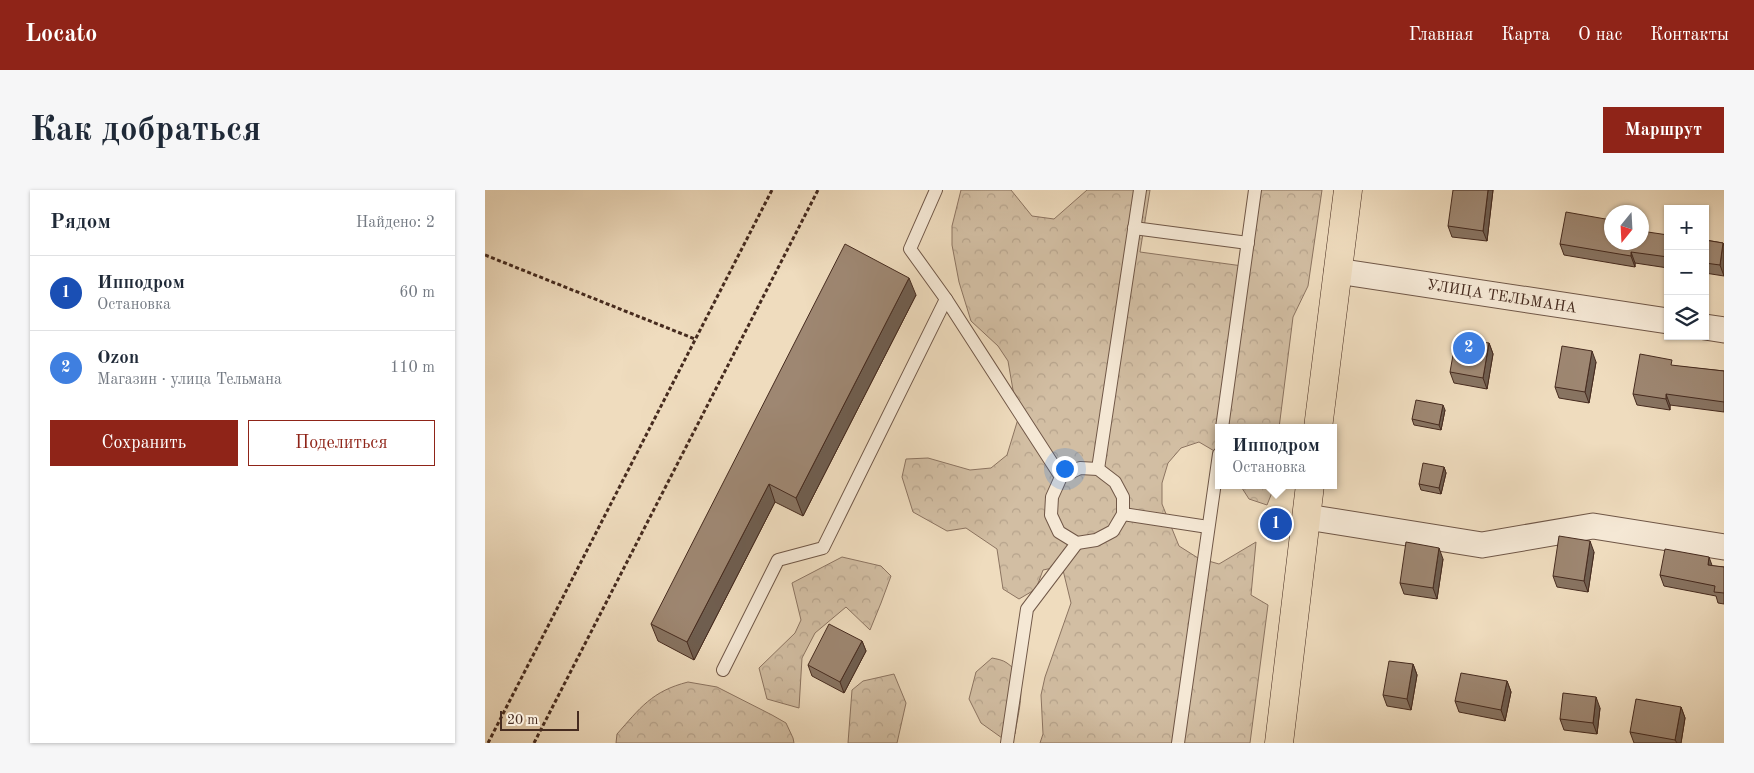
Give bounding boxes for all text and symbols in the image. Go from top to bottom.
text: Locato [25,23,97,47]
text: Главная [1409,26,1473,44]
text: Карта [1501,26,1550,44]
text: О нас [1578,26,1622,44]
text: Контакты [1650,26,1729,44]
button: Маршрут [1603,107,1724,153]
text: Как добраться [30,113,261,148]
north arrow [1604,205,1649,250]
map controls [1664,205,1709,340]
button: + [1664,205,1709,250]
text: Рядом [50,212,111,233]
text: Найдено: 2 [356,215,435,231]
button: − [1664,250,1709,295]
text: Ипподром [97,274,185,293]
street label: УЛИЦА ТЕЛЬМАНА [1426,278,1578,317]
text: 1 [61,285,71,301]
text: 60 m [399,285,435,301]
button: layers [1664,295,1709,340]
text: Остановка [97,297,171,313]
pin: 2 [1453,329,1485,367]
text: Ozon [97,349,139,368]
text: 2 [61,360,71,376]
text: 110 m [390,360,435,376]
text: Магазин · улица Тельмана [97,372,282,388]
button: Сохранить [50,420,238,466]
button: Поделиться [248,420,435,466]
popup [1215,424,1337,489]
text: Ипподром [1232,437,1320,456]
your location [1052,456,1078,482]
text: Остановка [1232,460,1306,476]
pin: 1 [1260,505,1292,543]
scale bar [500,708,579,731]
text: 20 m [507,713,538,727]

